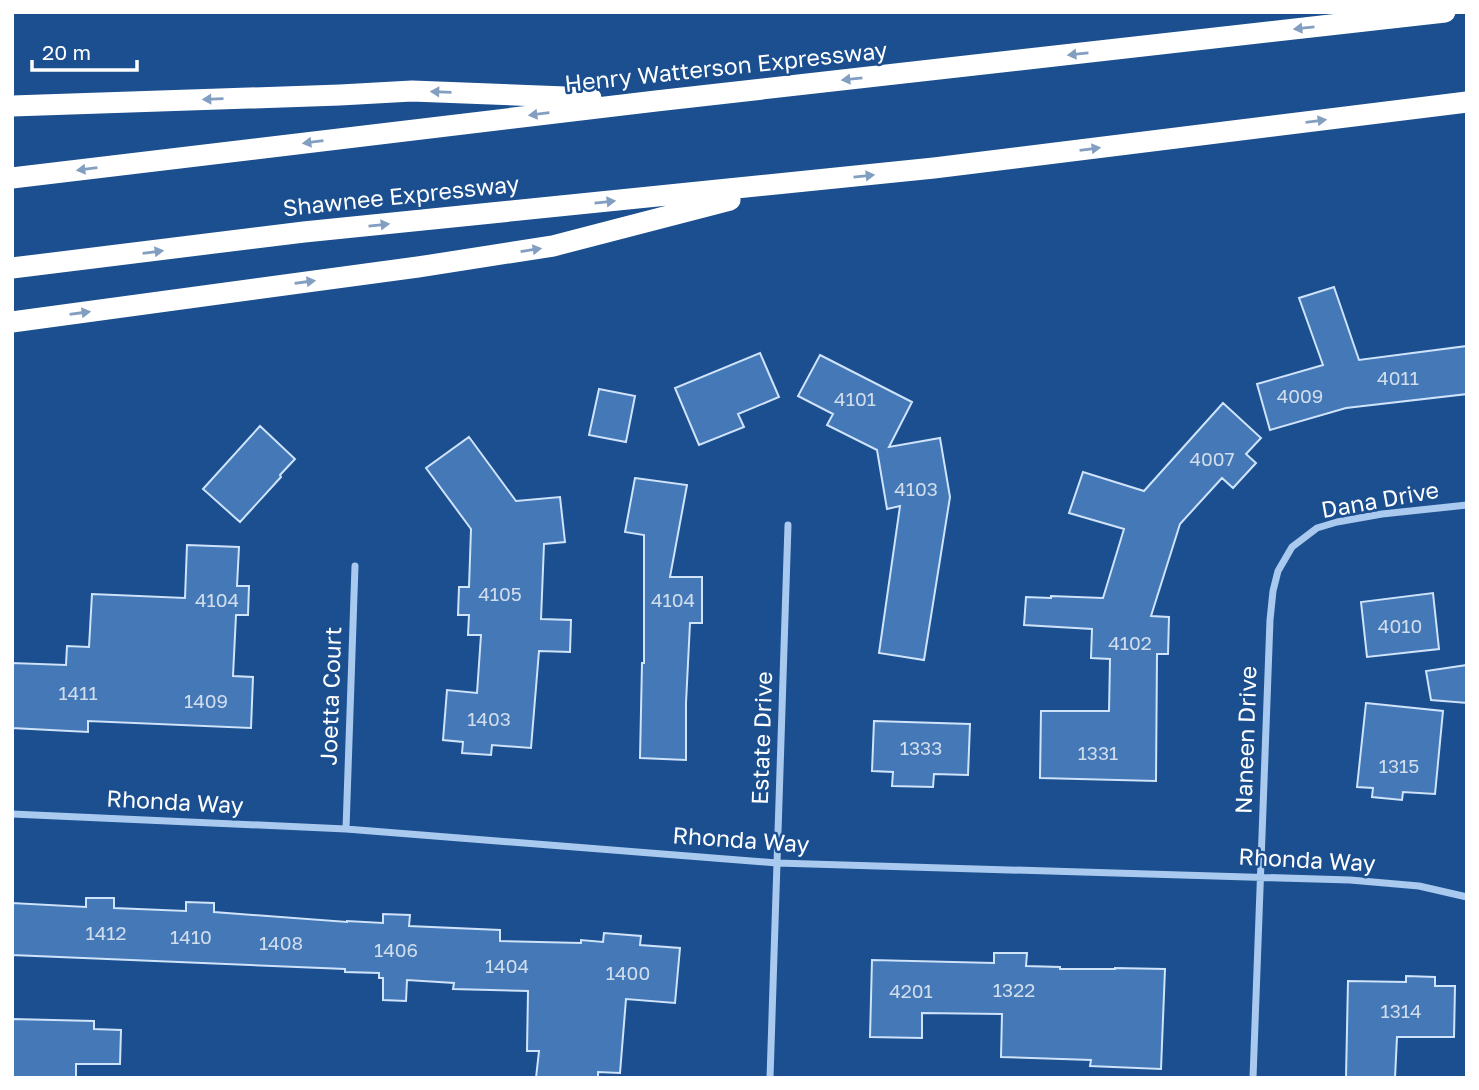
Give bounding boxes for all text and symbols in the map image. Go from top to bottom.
one-way arrow [1293,23,1315,34]
scale bar [32,28,136,72]
street label: Henry Watterson Expressway [563,35,889,97]
text: 20 m [42,39,91,65]
one-way arrow [1067,48,1089,59]
one-way arrow [841,74,863,85]
one-way arrow [429,86,451,97]
one-way arrow [202,94,224,105]
one-way arrow [528,109,550,120]
one-way arrow [1305,115,1327,126]
one-way arrow [302,137,324,148]
one-way arrow [1079,143,1101,154]
one-way arrow [76,163,98,174]
street label: Shawnee Expressway [281,169,521,221]
one-way arrow [853,170,875,181]
one-way arrow [594,196,616,207]
one-way arrow [368,219,390,230]
one-way arrow [520,244,542,255]
one-way arrow [142,246,164,257]
one-way arrow [294,277,316,288]
one-way arrow [69,307,91,318]
house number: 4011 [1377,366,1419,389]
house number: 4009 [1277,384,1323,407]
house number: 4101 [834,387,876,410]
house number: 4007 [1189,447,1235,470]
street label: Dana Drive [1319,475,1441,523]
house number: 4103 [894,477,938,500]
house number: 4105 [478,582,522,605]
house number: 4104 [195,588,239,611]
house number: 4104 [651,588,695,611]
house number: 4010 [1378,614,1422,637]
street label: Joetta Court [314,626,346,766]
house number: 4102 [1108,631,1152,654]
street label: Naneen Drive [1228,665,1262,815]
street label: Estate Drive [745,671,777,805]
house number: 1411 [58,681,98,704]
house number: 1409 [184,689,228,712]
house number: 1403 [467,707,511,730]
house number: 1333 [900,736,942,759]
house number: 1331 [1078,741,1118,764]
house number: 1315 [1379,754,1419,777]
street label: Rhonda Way [106,783,244,819]
street label: Rhonda Way [672,820,811,858]
street label: Rhonda Way [1238,841,1376,877]
house number: 1412 [85,921,127,944]
house number: 1410 [170,925,212,948]
house number: 1408 [259,931,303,954]
house number: 1406 [374,938,418,961]
house number: 1404 [485,954,529,977]
house number: 1400 [606,961,650,984]
house number: 1322 [993,978,1035,1001]
house number: 4201 [889,979,933,1002]
house number: 1314 [1380,999,1422,1022]

